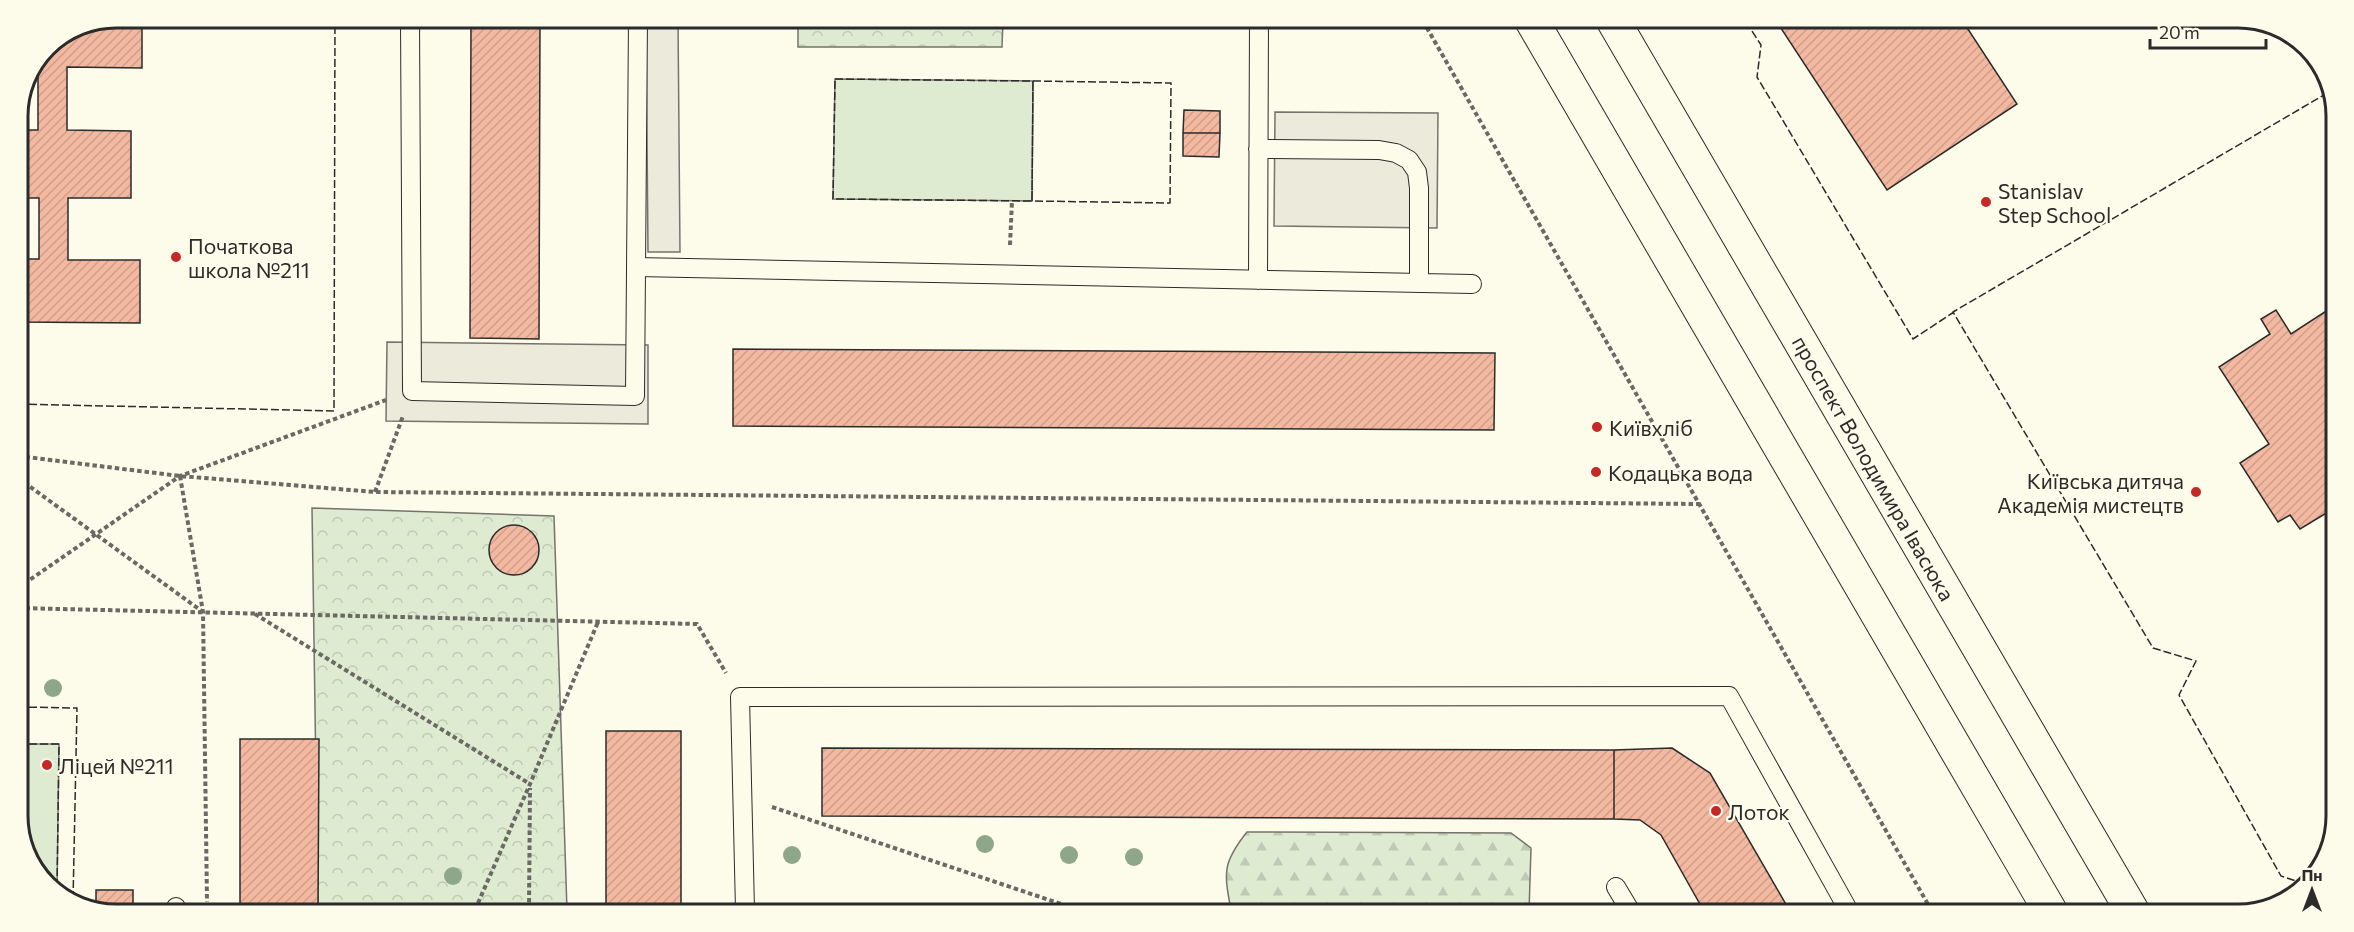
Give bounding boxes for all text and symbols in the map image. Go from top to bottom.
scale bar [2150,12,2266,50]
text: 20 m [2159,21,2200,43]
place label: Stanislav Step School [1998,178,2111,227]
marker: Stanislav Step School [1979,195,1993,209]
place label: Початкова школа №211 [188,233,310,282]
marker: Початкова школа №211 [169,250,183,264]
street label: проспект Володимира Івасюка [1788,331,1960,605]
place label: Київхліб [1609,415,1693,440]
marker: Київхліб [1590,420,1604,434]
place label: Кодацька вода [1608,460,1753,485]
marker: Кодацька вода [1589,465,1603,479]
place label: Київська дитяча Академія мистецтв [1997,468,2184,517]
marker: Київська дитяча Академія мистецтв [2189,485,2203,499]
place label: Ліцей №211 [59,753,174,778]
marker: Ліцей №211 [40,758,54,772]
place label: Лоток [1728,799,1790,824]
marker: Лоток [1709,804,1723,818]
north arrow [2282,860,2342,920]
text: Пн [2301,865,2323,884]

